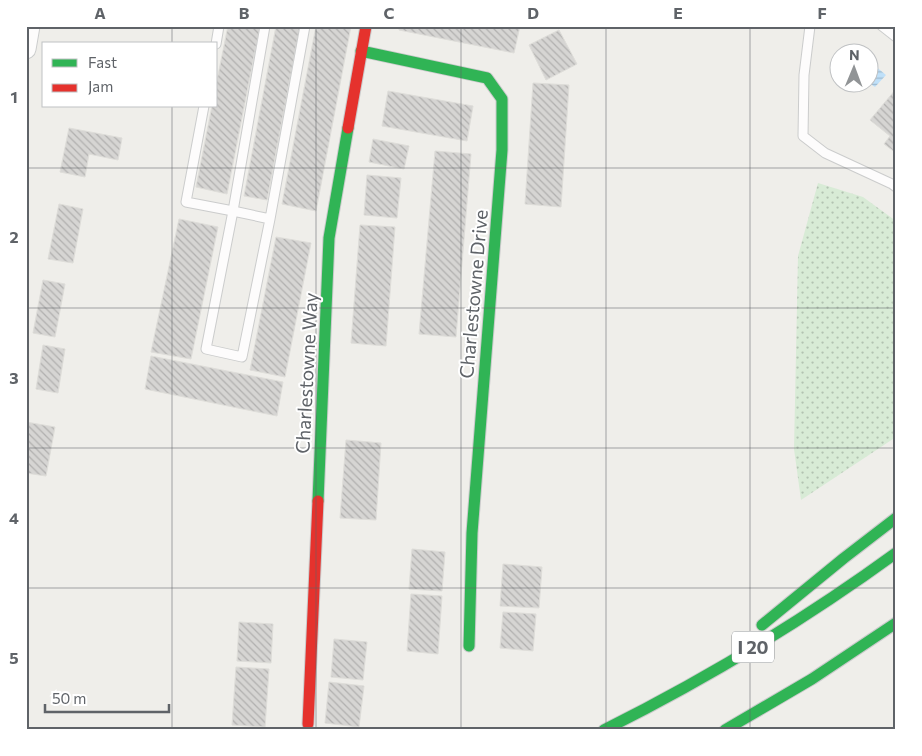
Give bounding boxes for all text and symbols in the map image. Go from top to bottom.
text: A [94,3,106,22]
text: B [239,3,250,22]
text: C [384,3,395,22]
text: D [527,3,539,22]
text: E [673,3,683,22]
text: F [817,3,827,22]
legend [42,42,218,108]
north arrow [830,42,880,92]
text: N [849,46,860,63]
text: Fast [88,53,117,71]
text: Jam [88,77,113,95]
text: 1 [10,87,18,106]
street label: Charlestowne Drive [454,209,492,379]
text: 2 [9,227,19,246]
street label: Charlestowne Way [290,292,322,454]
text: 3 [9,368,19,387]
text: 4 [9,508,19,527]
road number: I 20 [732,632,774,662]
text: 5 [9,648,19,667]
scale bar [45,681,169,713]
text: 50 m [52,689,86,707]

